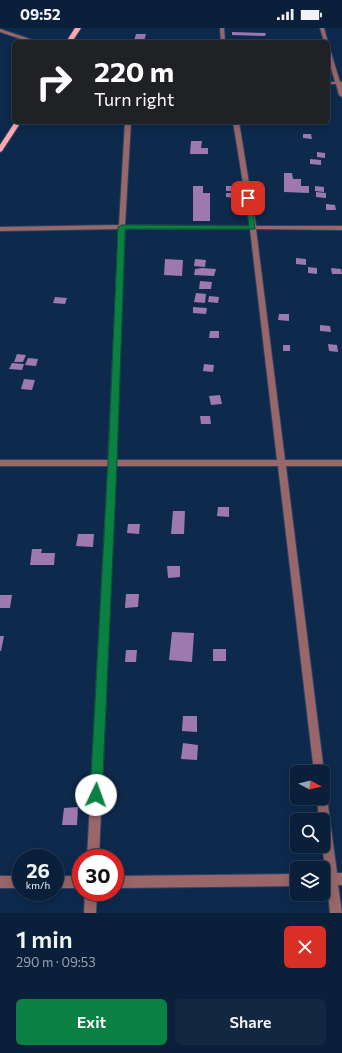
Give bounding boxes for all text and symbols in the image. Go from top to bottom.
text: 09:52 [20,5,60,23]
text: 220 m [94,54,174,88]
icon: right [28,56,80,108]
text: Turn right [94,88,174,110]
pin [231,181,265,215]
icon: arrive [237,187,259,209]
north arrow [290,765,330,805]
map controls [290,765,330,901]
position arrow [75,774,117,816]
button: search [290,813,330,853]
speed limit sign: 30 [72,849,124,901]
text: 26 [26,858,50,882]
button: layers [290,861,330,901]
text: km/h [26,879,50,891]
text: 1 min [16,924,73,953]
button: close [284,926,326,968]
text: 290 m · 09:53 [16,954,96,970]
button: Exit [16,999,167,1045]
button: Share [175,999,326,1045]

